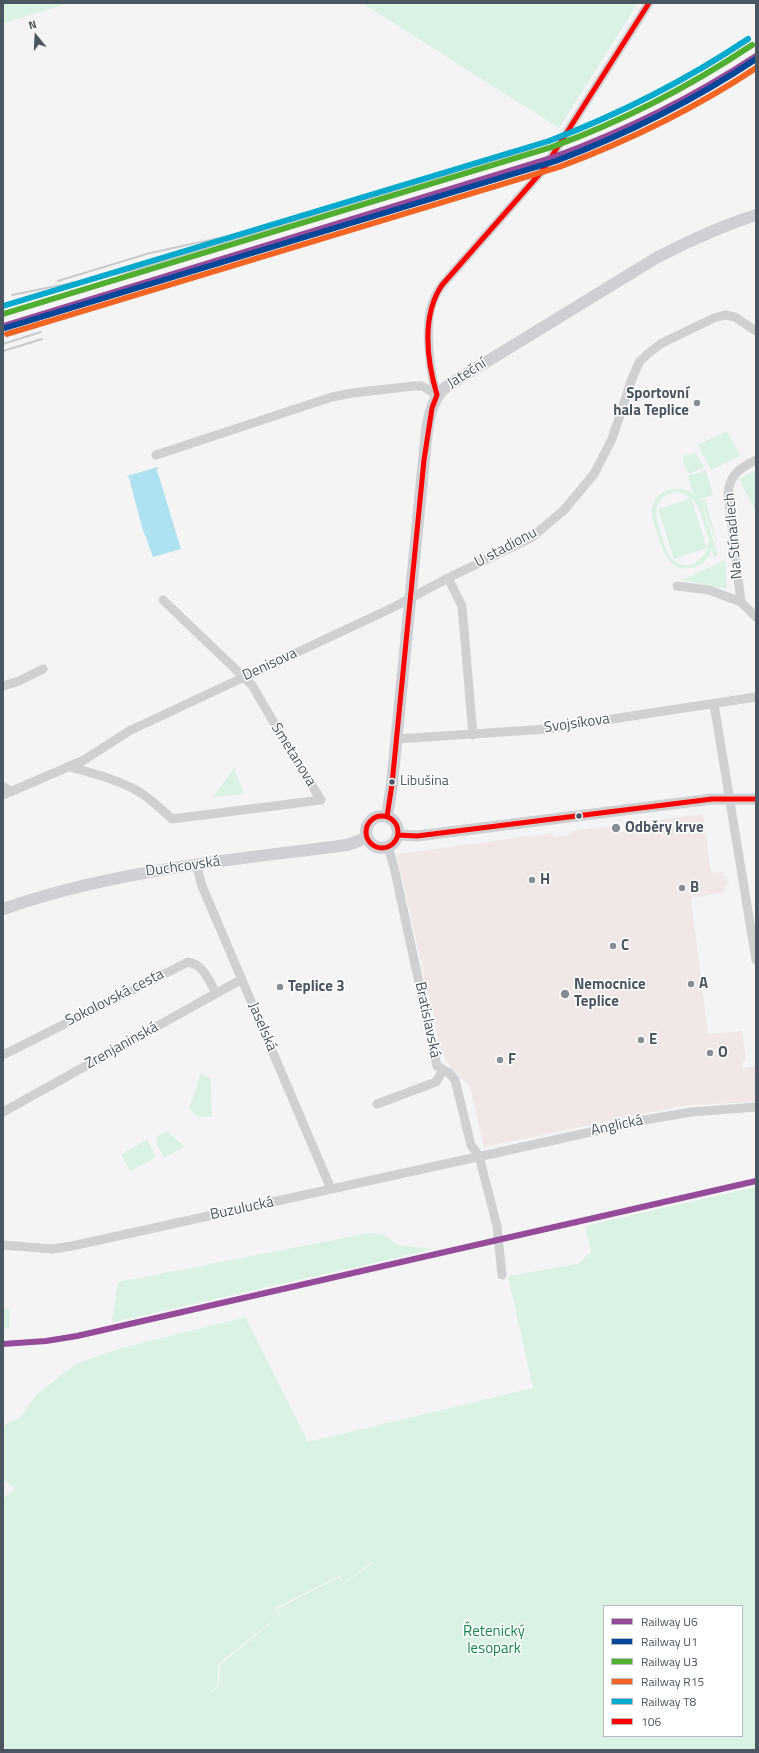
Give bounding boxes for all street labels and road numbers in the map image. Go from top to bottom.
street label: Jateční [444,355,490,393]
street label: Na Stínadlech [721,492,747,580]
street label: U stadionu [472,524,540,572]
street label: Denisova [240,645,300,685]
street label: Svojsíkova [543,710,611,738]
street label: Smetanova [266,720,320,790]
street label: Duchcovská [145,853,221,881]
street label: Sokolovská cesta [63,965,167,1031]
street label: Bratislavská [410,980,444,1060]
street label: Jaselská [244,1000,280,1054]
street label: Zrenjaninská [82,1019,162,1073]
street label: Anglická [589,1112,645,1140]
street label: Buzulucká [209,1193,275,1225]

